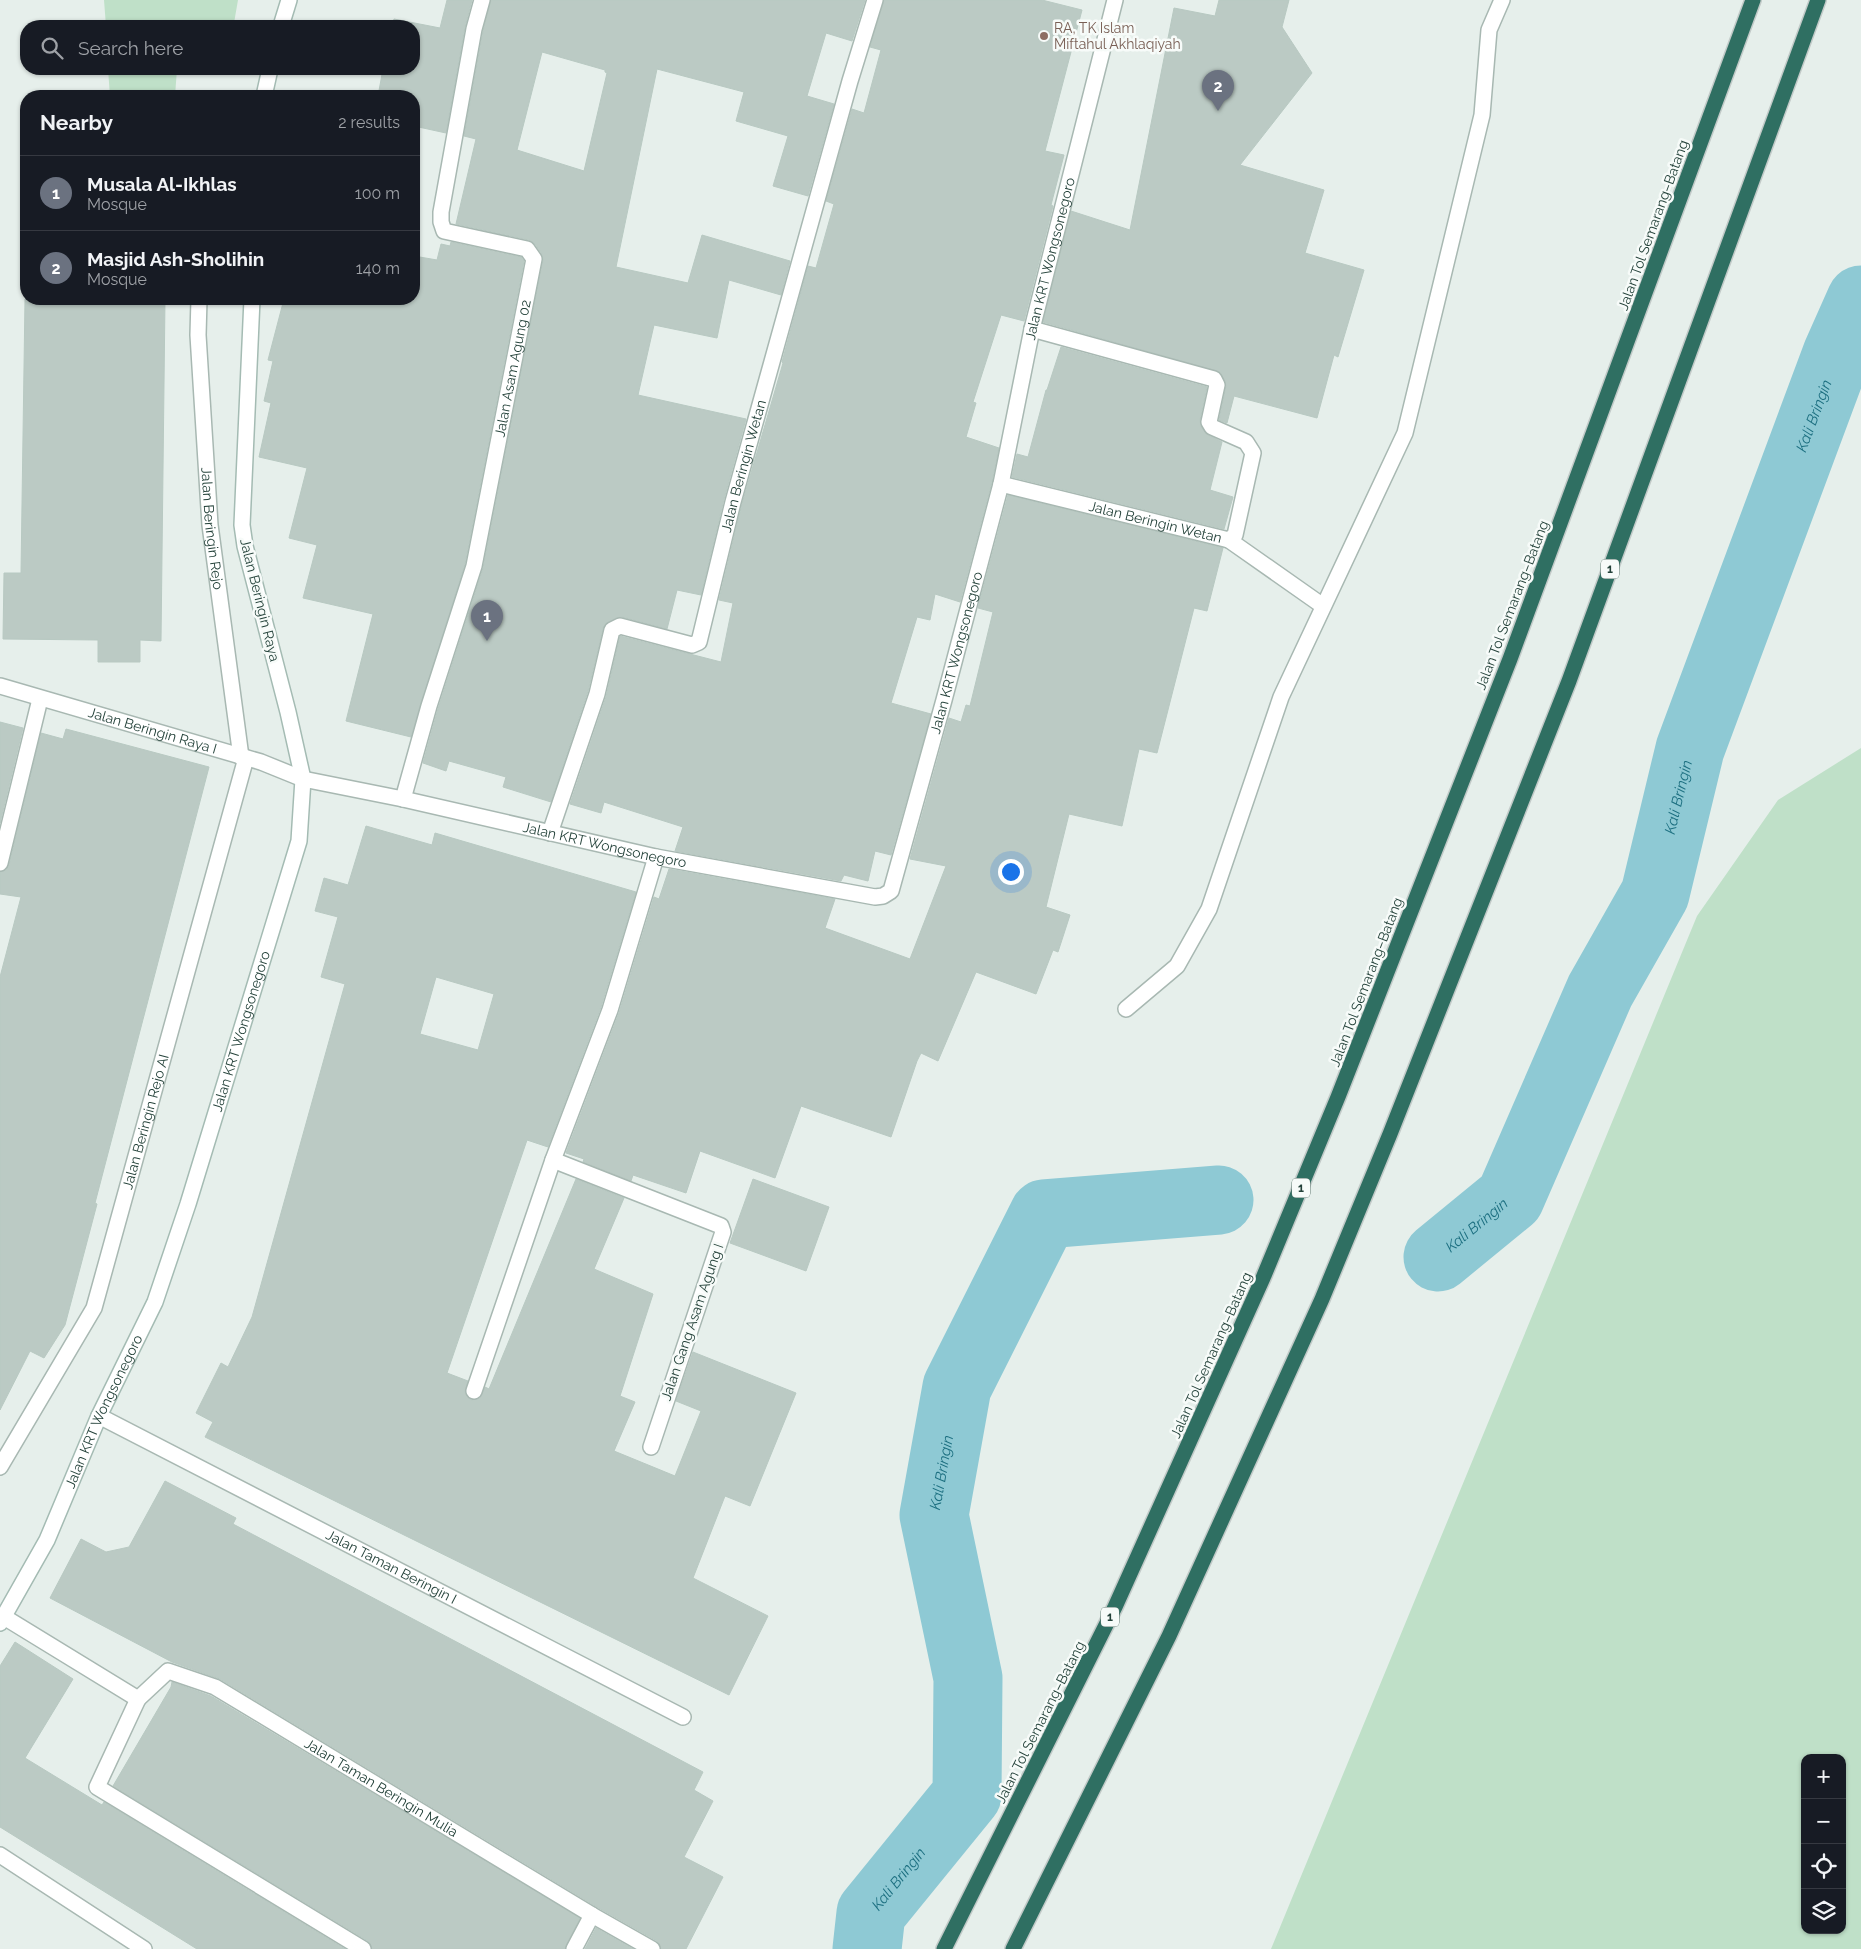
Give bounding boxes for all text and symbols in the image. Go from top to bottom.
search box [20,20,420,75]
place label: RA, TK Islam Miftahul Akhlaqiyah [1054,20,1181,52]
marker: RA, TK Islam Miftahul Akhlaqiyah [1038,30,1050,42]
icon: search [38,34,66,62]
text: Search here [78,37,184,59]
pin: 2 [1202,70,1234,111]
text: Nearby [40,110,113,135]
text: 2 results [338,113,400,132]
street label: Jalan Tol Semarang–Batang [1615,138,1691,312]
text: Musala Al-Ikhlas [87,173,237,195]
street label: Jalan KRT Wongsonegoro [1022,176,1078,341]
text: 1 [52,184,60,203]
text: 100 m [355,184,400,203]
text: Mosque [87,195,147,214]
text: Masjid Ash-Sholihin [87,248,264,270]
text: 2 [51,259,61,278]
text: 140 m [356,259,400,278]
text: Mosque [87,270,147,289]
street label: Jalan Asam Agung 02 [491,298,534,438]
water label: Kali Bringin [1792,377,1836,454]
street label: Jalan Beringin Wetan [718,398,769,534]
street label: Jalan Beringin Rejo [198,467,227,591]
street label: Jalan Beringin Wetan [1087,498,1224,546]
street label: Jalan Tol Semarang–Batang [1472,518,1552,692]
street label: Jalan Beringin Raya [237,537,283,663]
road number: 1 [1601,560,1619,578]
street label: Jalan KRT Wongsonegoro [927,570,986,736]
pin: 1 [471,600,503,641]
street label: Jalan Beringin Raya I [86,704,219,757]
water label: Kali Bringin [1661,758,1696,836]
street label: Jalan KRT Wongsonegoro [521,819,688,870]
your location [998,859,1024,885]
street label: Jalan Tol Semarang–Batang [1326,895,1406,1069]
street label: Jalan KRT Wongsonegoro [209,949,273,1113]
street label: Jalan Beringin Rejo AI [119,1052,172,1191]
road number: 1 [1292,1178,1310,1198]
water label: Kali Bringin [1442,1194,1512,1256]
street label: Jalan Gang Asam Agung I [658,1241,726,1403]
street label: Jalan Tol Semarang–Batang [1167,1270,1255,1440]
street label: Jalan KRT Wongsonegoro [62,1332,146,1491]
water label: Kali Bringin [926,1434,957,1511]
street label: Jalan Taman Beringin I [323,1526,459,1607]
road number: 1 [1101,1608,1119,1626]
street label: Jalan Tol Semarang–Batang [992,1638,1088,1806]
street label: Jalan Taman Beringin Mulia [302,1735,461,1840]
map controls [1801,1754,1846,1934]
button: + [1801,1754,1846,1799]
button: − [1801,1799,1846,1844]
water label: Kali Bringin [868,1844,929,1914]
button: locate [1801,1844,1846,1889]
button: layers [1801,1889,1846,1934]

